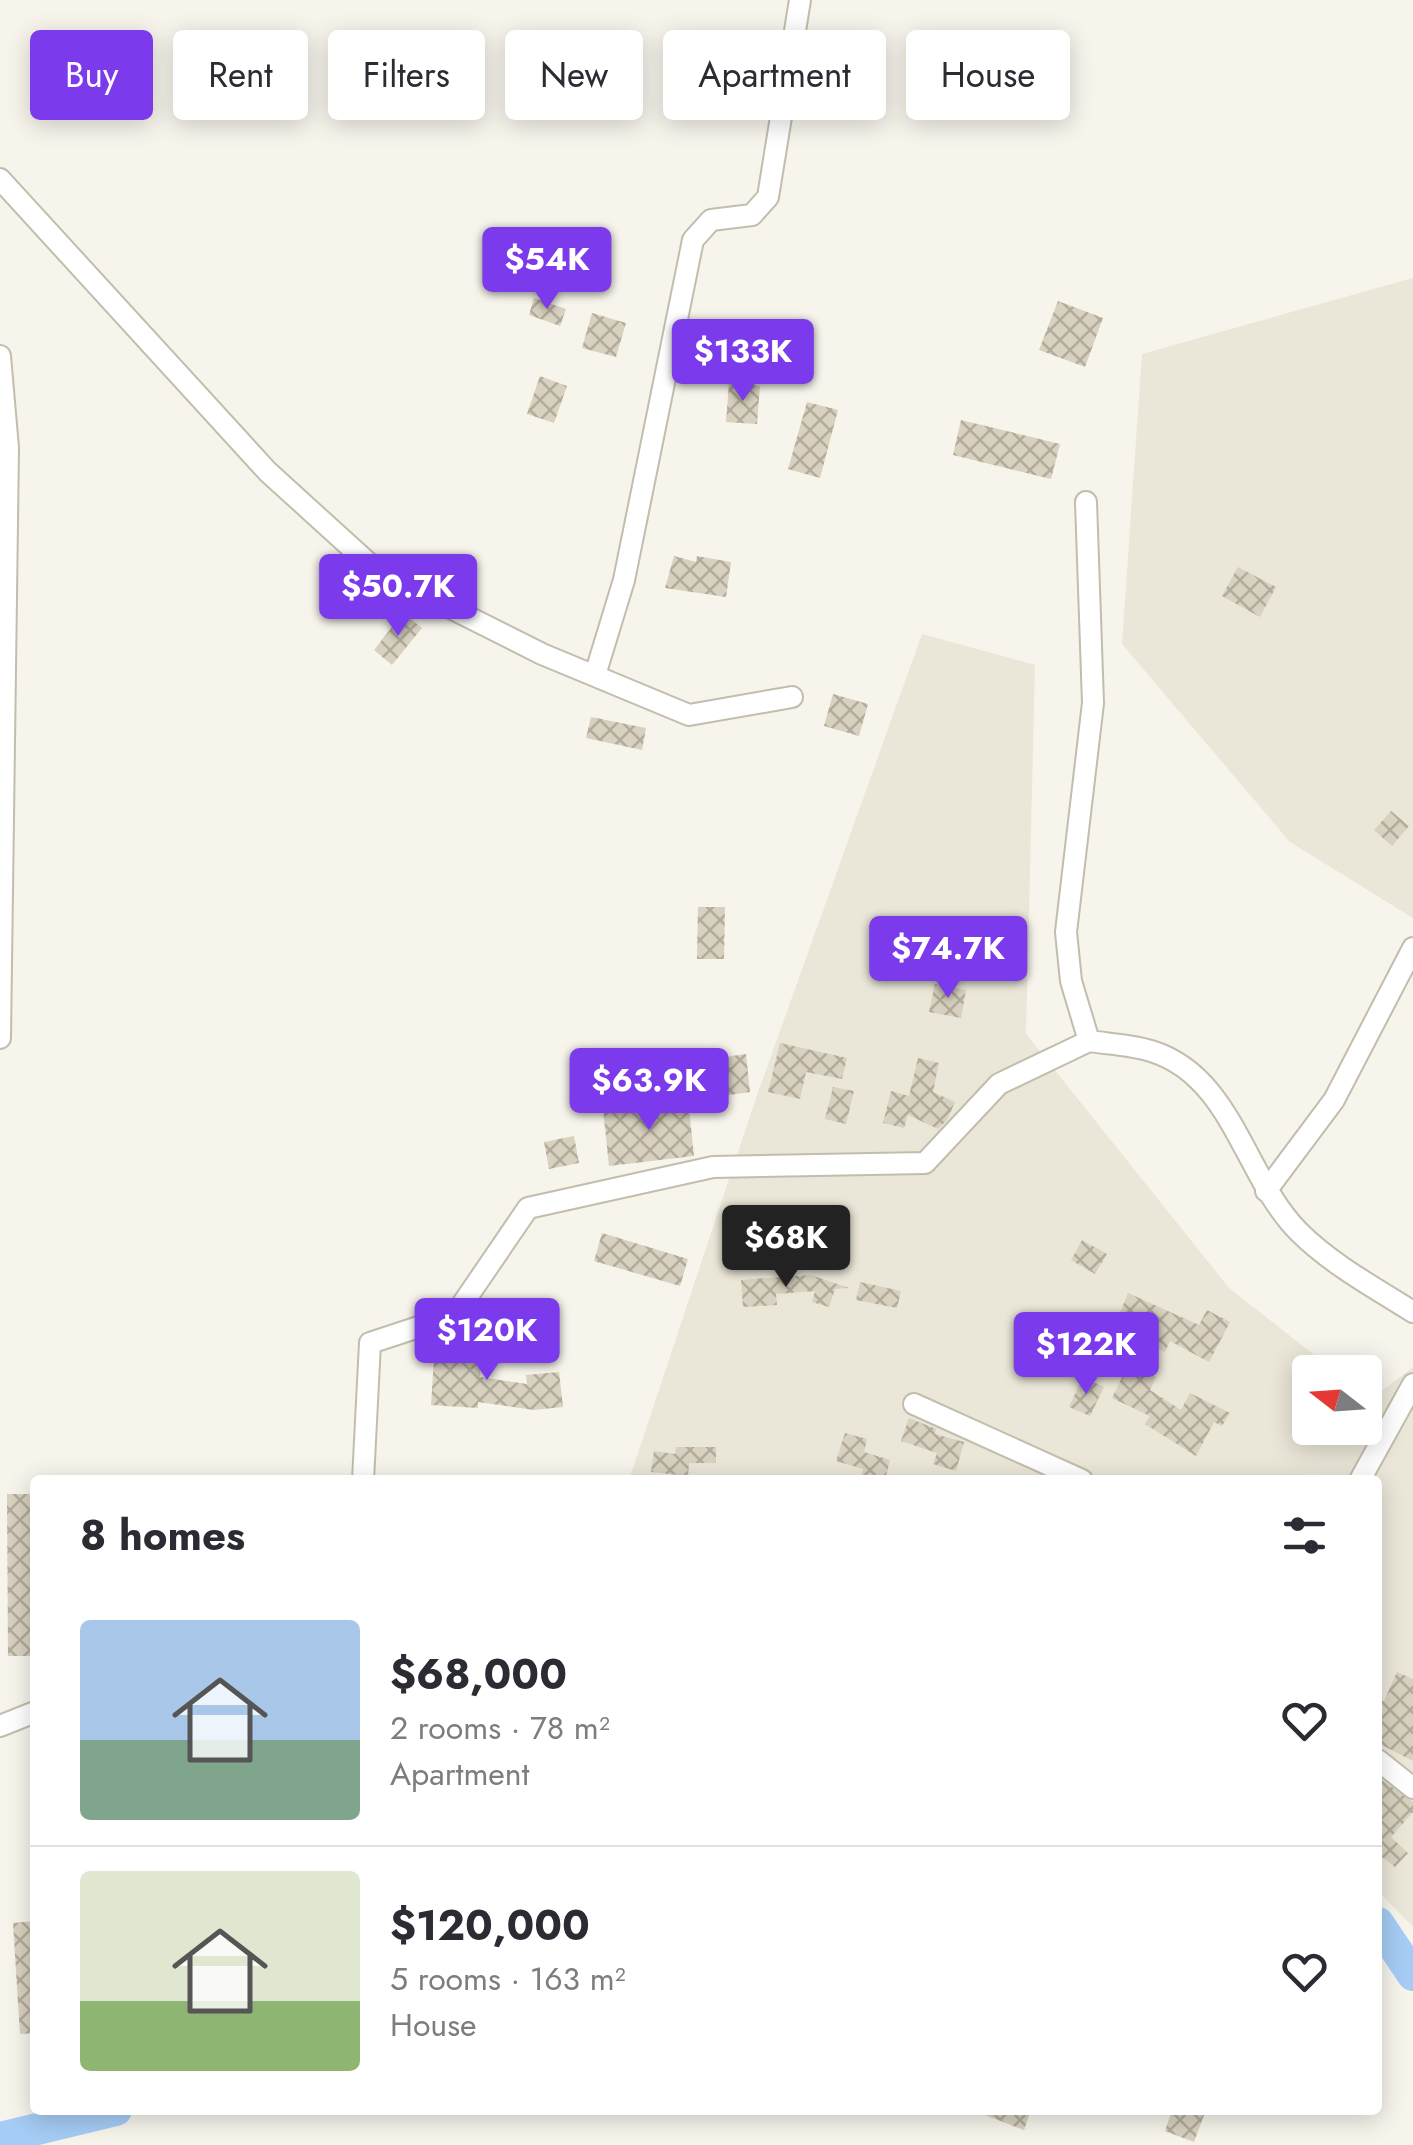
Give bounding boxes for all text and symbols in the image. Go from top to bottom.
chip: Buy [30,30,153,120]
chip: Rent [173,30,308,120]
chip: Filters [328,30,485,120]
chip: New [505,30,643,120]
chip: Apartment [663,30,886,120]
chip: House [906,30,1070,120]
pin: $54K [488,227,606,312]
text: $54K [504,236,590,282]
pin: $133K [673,319,813,404]
text: $133K [694,328,792,374]
pin: $50.7K [317,554,479,639]
text: $50.7K [341,563,455,609]
pin: $74.7K [867,916,1029,1001]
text: $74.7K [891,925,1005,971]
pin: $63.9K [568,1048,730,1133]
text: $63.9K [592,1057,706,1103]
pin: $68K [727,1205,845,1290]
text: $68K [744,1214,828,1260]
pin: $120K [417,1298,557,1383]
text: $120K [437,1307,537,1353]
pin: $122K [1016,1312,1156,1397]
text: $122K [1036,1321,1136,1367]
north arrow [1292,1355,1382,1445]
map controls [1292,1355,1382,1445]
text: 8 homes [80,1505,245,1566]
icon: filters [1277,1508,1332,1563]
text: $68,000 [390,1644,567,1705]
icon: home [160,1660,280,1780]
icon: heart [1277,1693,1332,1748]
text: 2 rooms · 78 m² [390,1705,610,1751]
text: Apartment [390,1751,529,1797]
text: $120,000 [390,1895,590,1956]
icon: home [160,1911,280,2031]
icon: heart [1277,1944,1332,1999]
text: 5 rooms · 163 m² [390,1956,626,2002]
text: House [390,2002,477,2048]

